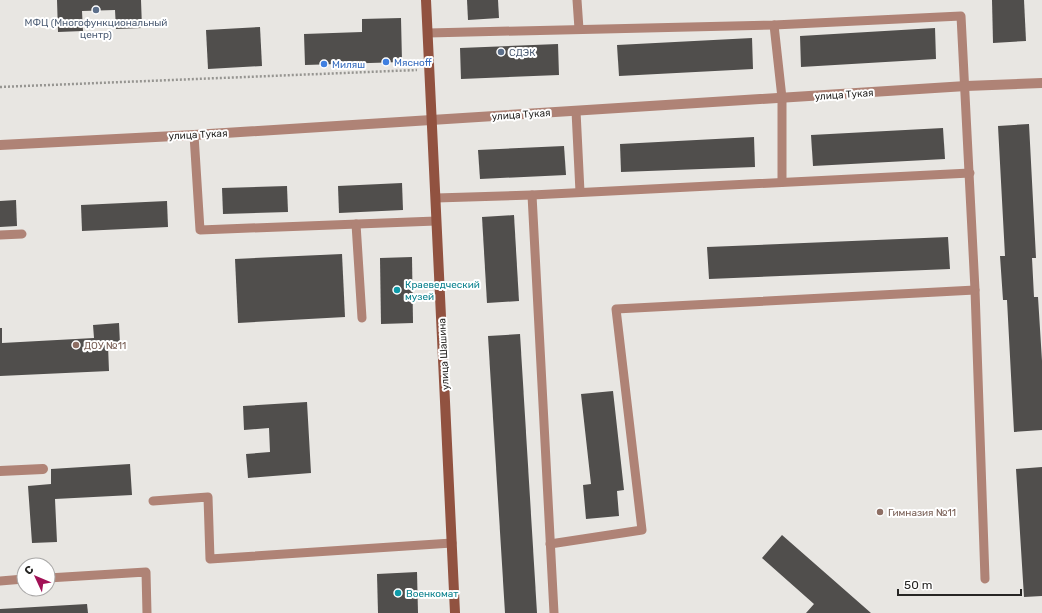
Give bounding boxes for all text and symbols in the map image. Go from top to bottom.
marker: МФЦ (Многофункциональный центр) [91,5,101,15]
place label: МФЦ (Многофункциональный центр) [25,17,167,41]
marker: СДЭК [496,47,506,57]
place label: СДЭК [509,47,536,59]
marker: Мясноff [381,57,391,67]
place label: Мясноff [394,57,432,69]
marker: Миляш [319,59,329,69]
place label: Миляш [332,59,365,71]
street label: улица Тукая [814,87,874,103]
street label: улица Тукая [491,107,551,123]
street label: улица Тукая [168,127,228,143]
place label: Краеведческий музей [405,279,480,303]
marker: Краеведческий музей [392,285,402,295]
street label: улица Шашина [436,318,452,390]
marker: ДОУ №11 [71,340,81,350]
place label: ДОУ №11 [84,340,126,352]
marker: Гимназия №11 [875,507,885,517]
place label: Гимназия №11 [888,507,956,519]
north arrow [16,557,56,597]
text: С [22,563,37,578]
scale bar [898,571,1021,597]
text: 50 m [904,578,932,592]
marker: Военкомат [393,588,403,598]
place label: Военкомат [406,588,458,600]

